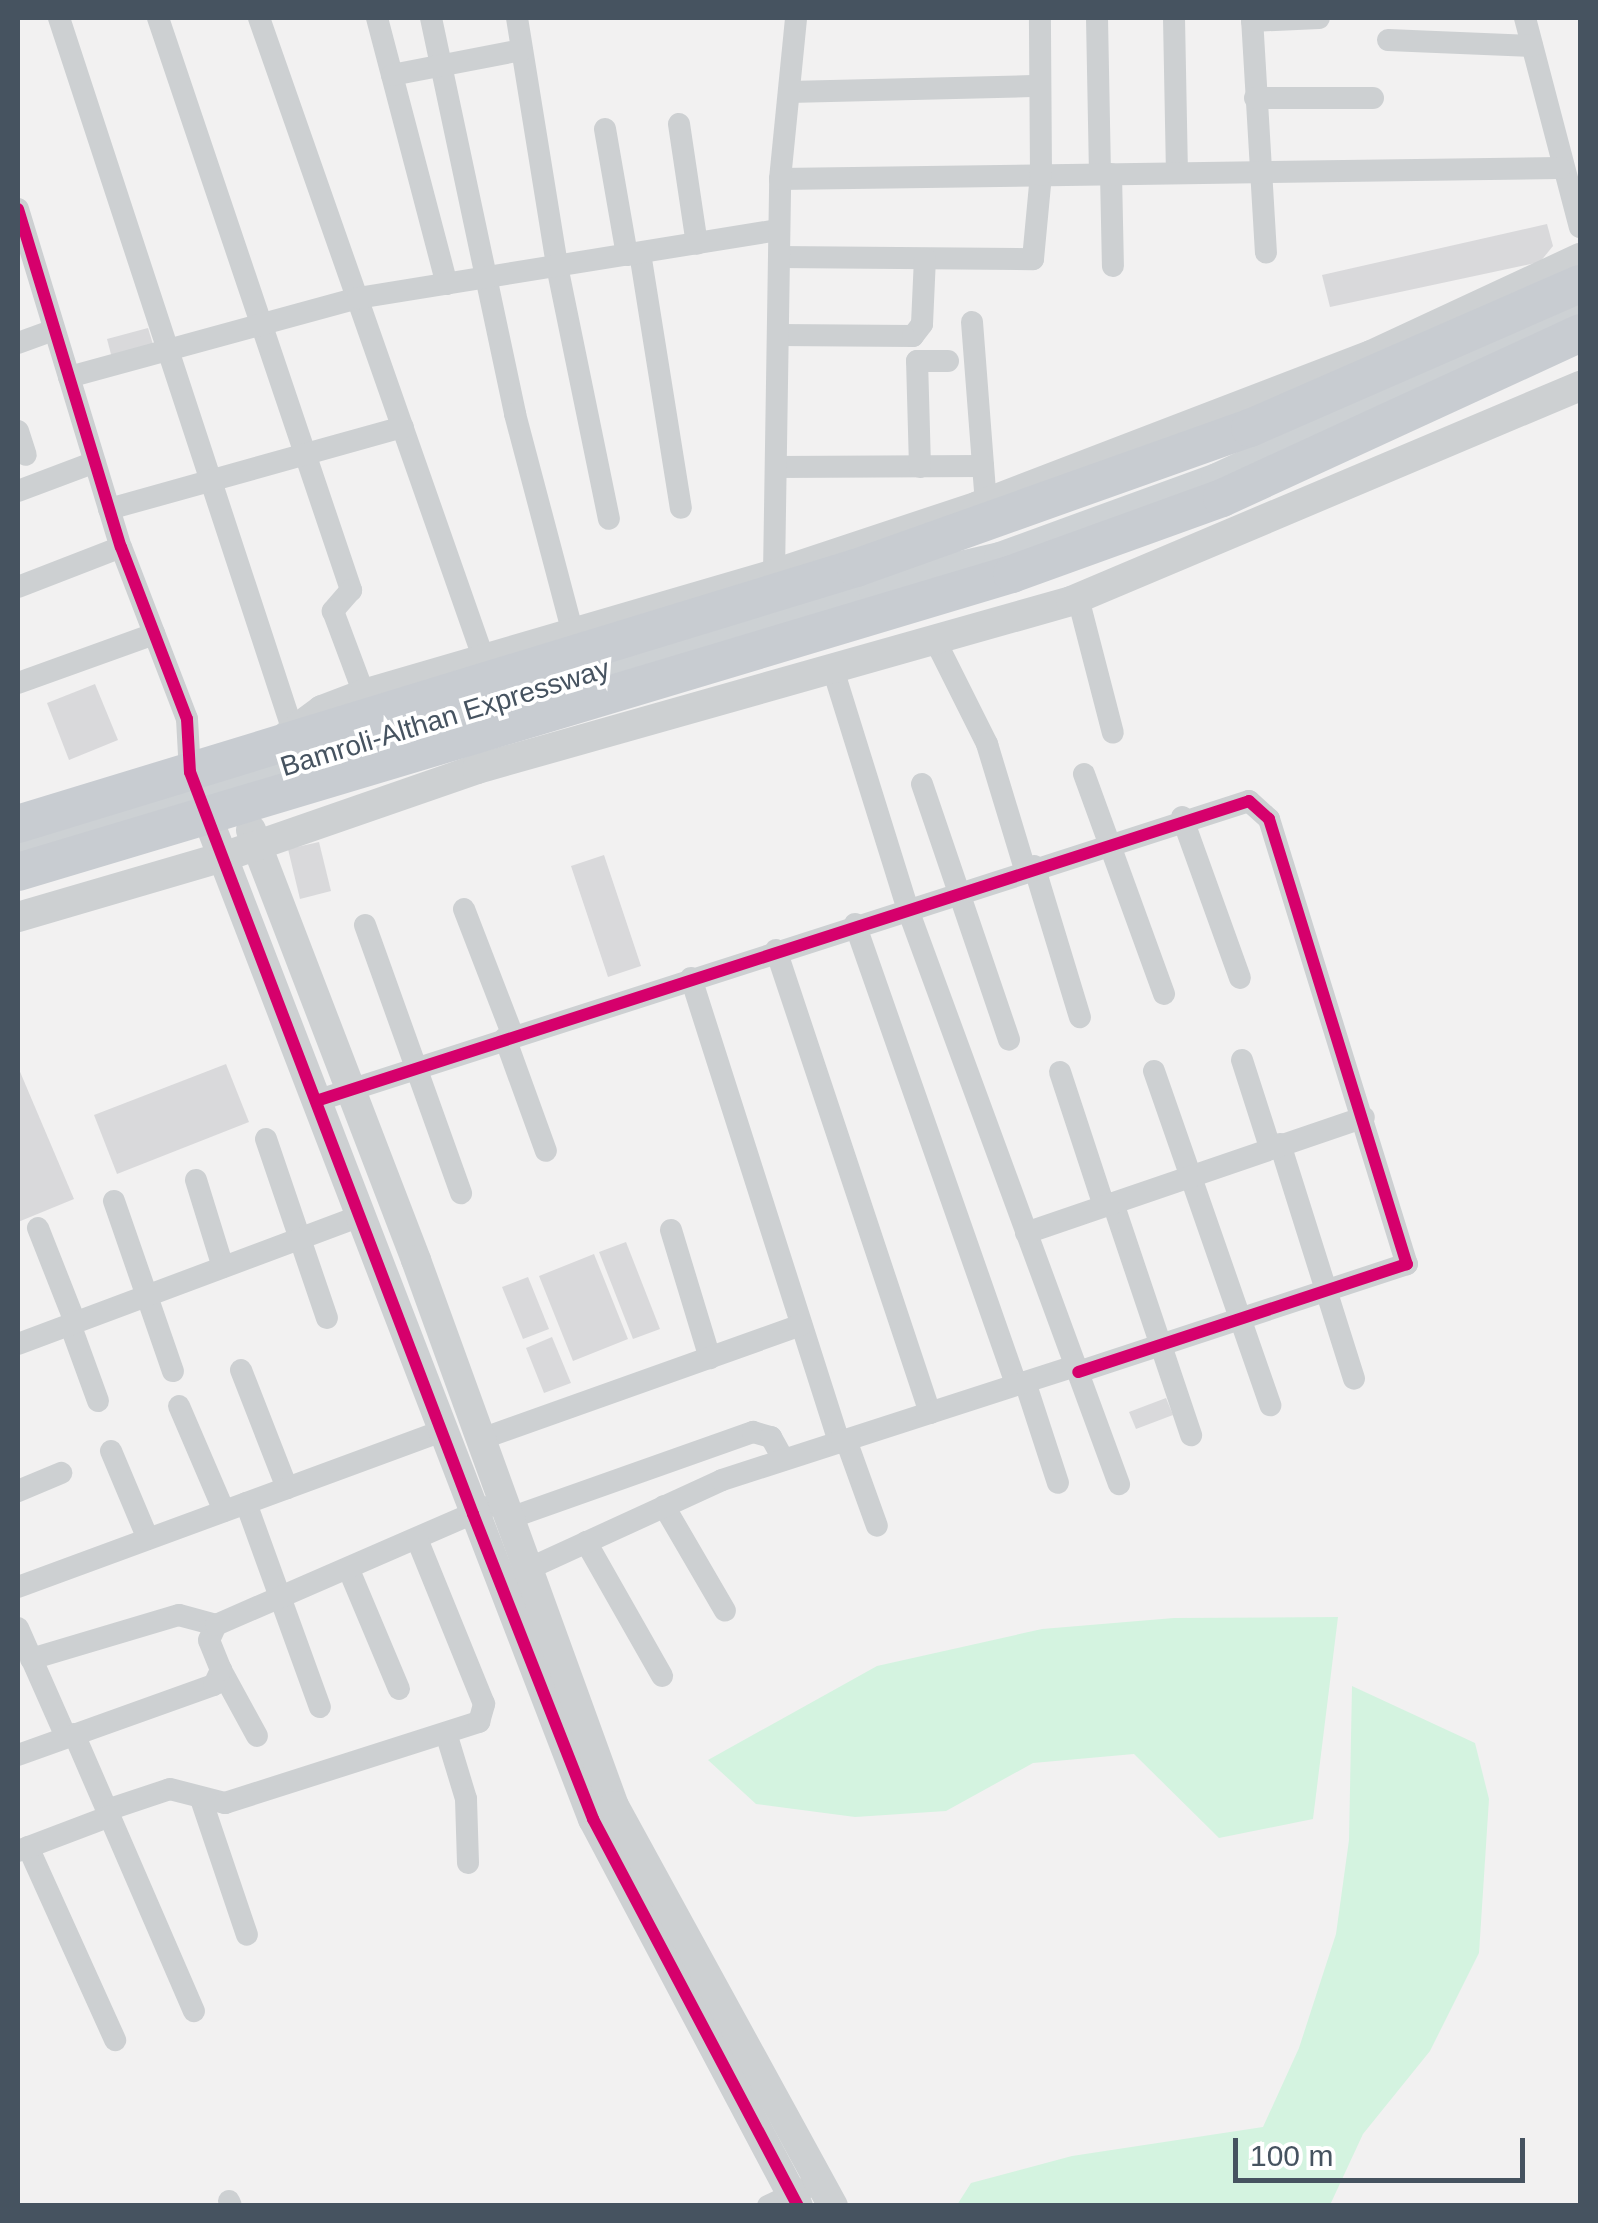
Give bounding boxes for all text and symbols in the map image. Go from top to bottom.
street label: Bamroli-Althan Expressway [276,652,614,784]
scale bar [1238,2118,1530,2180]
text: 100 m [1250,2139,1333,2172]

